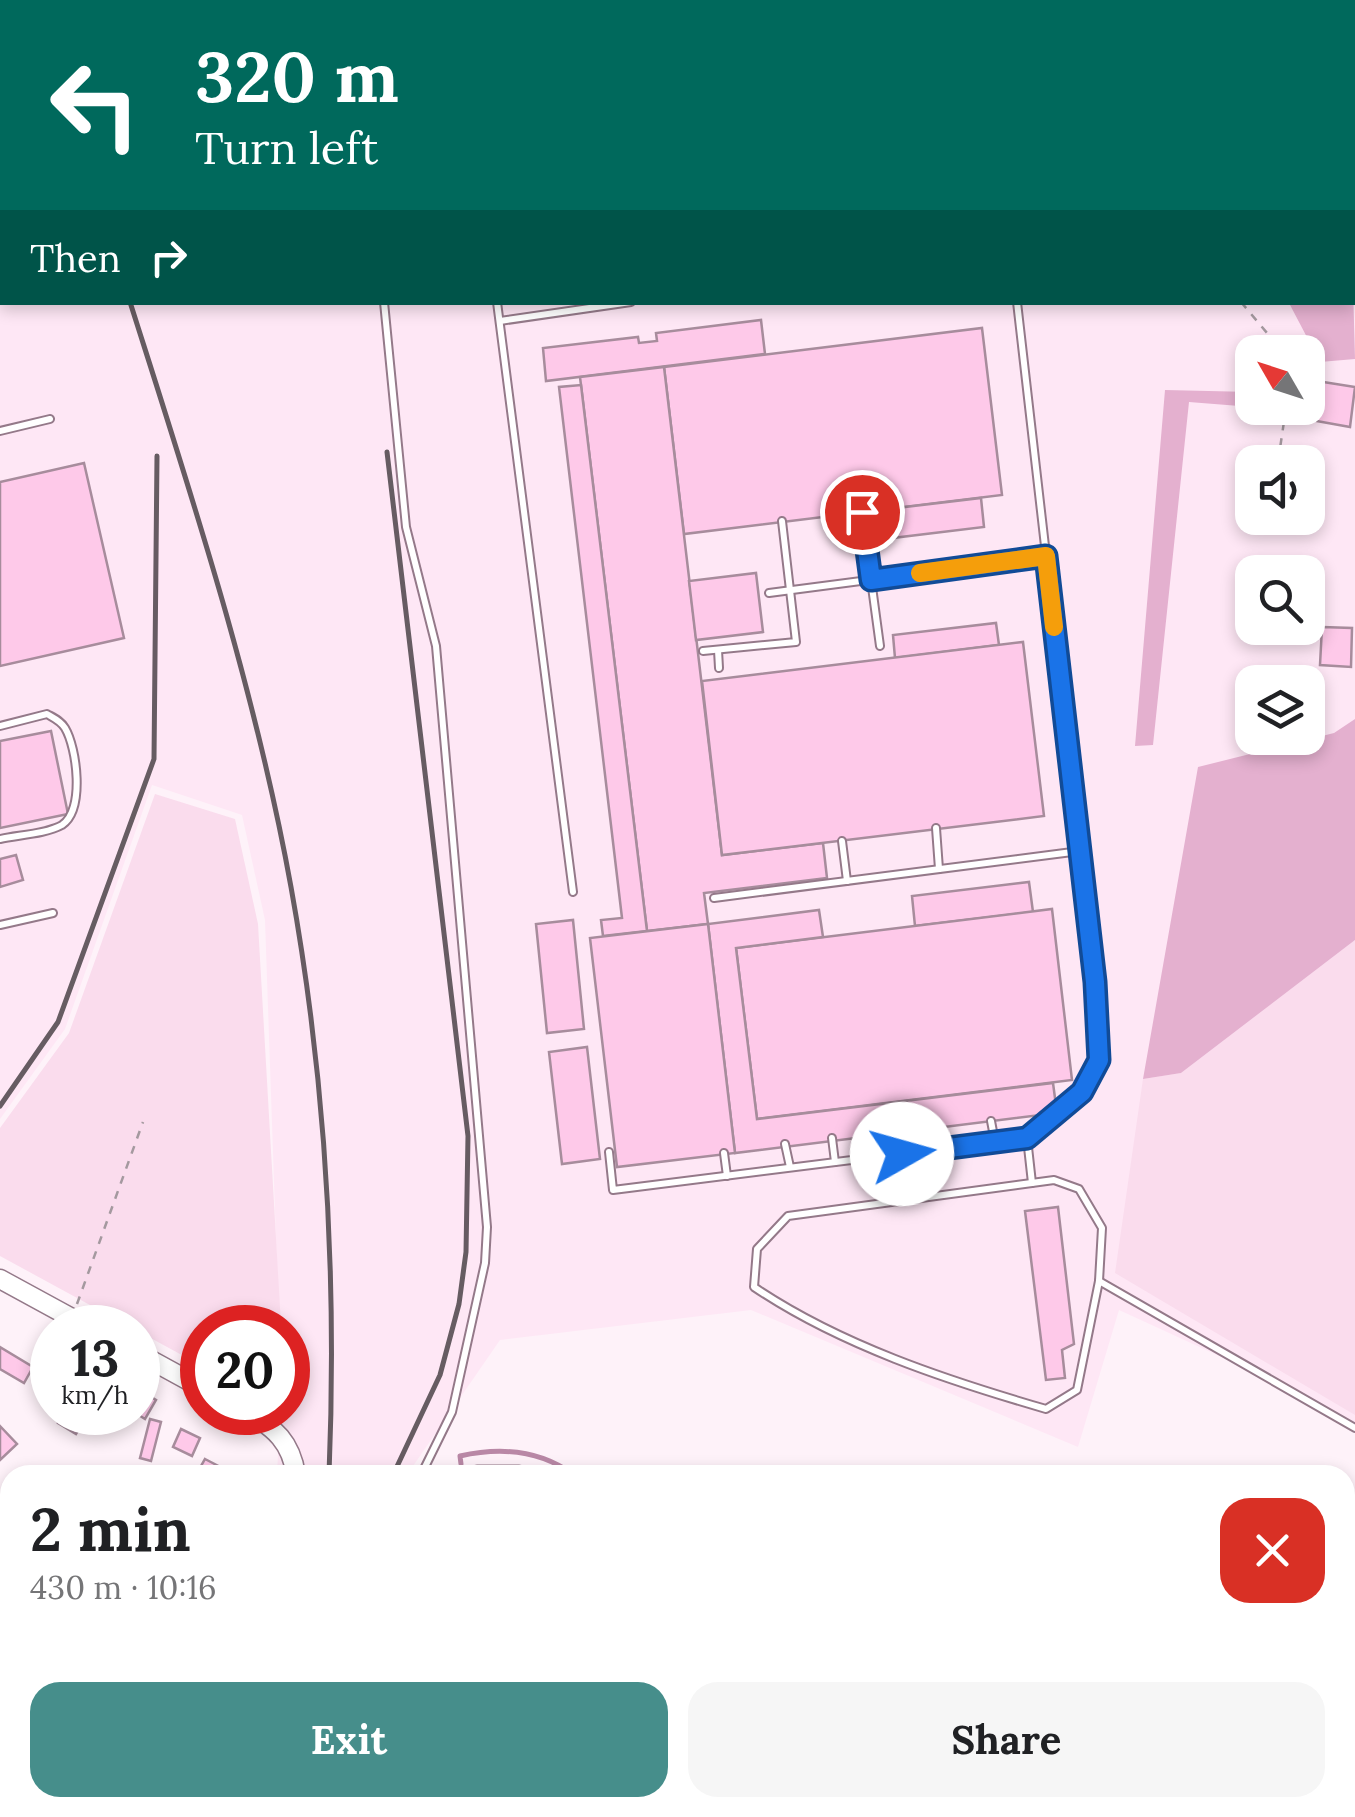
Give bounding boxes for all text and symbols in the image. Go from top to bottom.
text: 320 m [195,32,399,121]
icon: left [30,40,160,170]
text: Turn left [195,119,378,176]
icon: right [141,230,196,285]
text: Then [30,234,121,282]
north arrow [1235,335,1325,425]
map controls [1235,335,1325,755]
button: sound [1235,445,1325,535]
pin [820,470,905,555]
icon: arrive [835,485,890,540]
button: search [1235,555,1325,645]
button: layers [1235,665,1325,755]
position arrow [850,1102,954,1206]
speed limit sign: 20 [180,1305,310,1435]
text: 13 [71,1326,119,1390]
text: km/h [61,1379,129,1411]
text: 2 min [30,1491,191,1567]
button: close [1220,1498,1325,1603]
text: 430 m · 10:16 [30,1567,217,1608]
button: Exit [30,1682,668,1797]
button: Share [688,1682,1325,1797]

